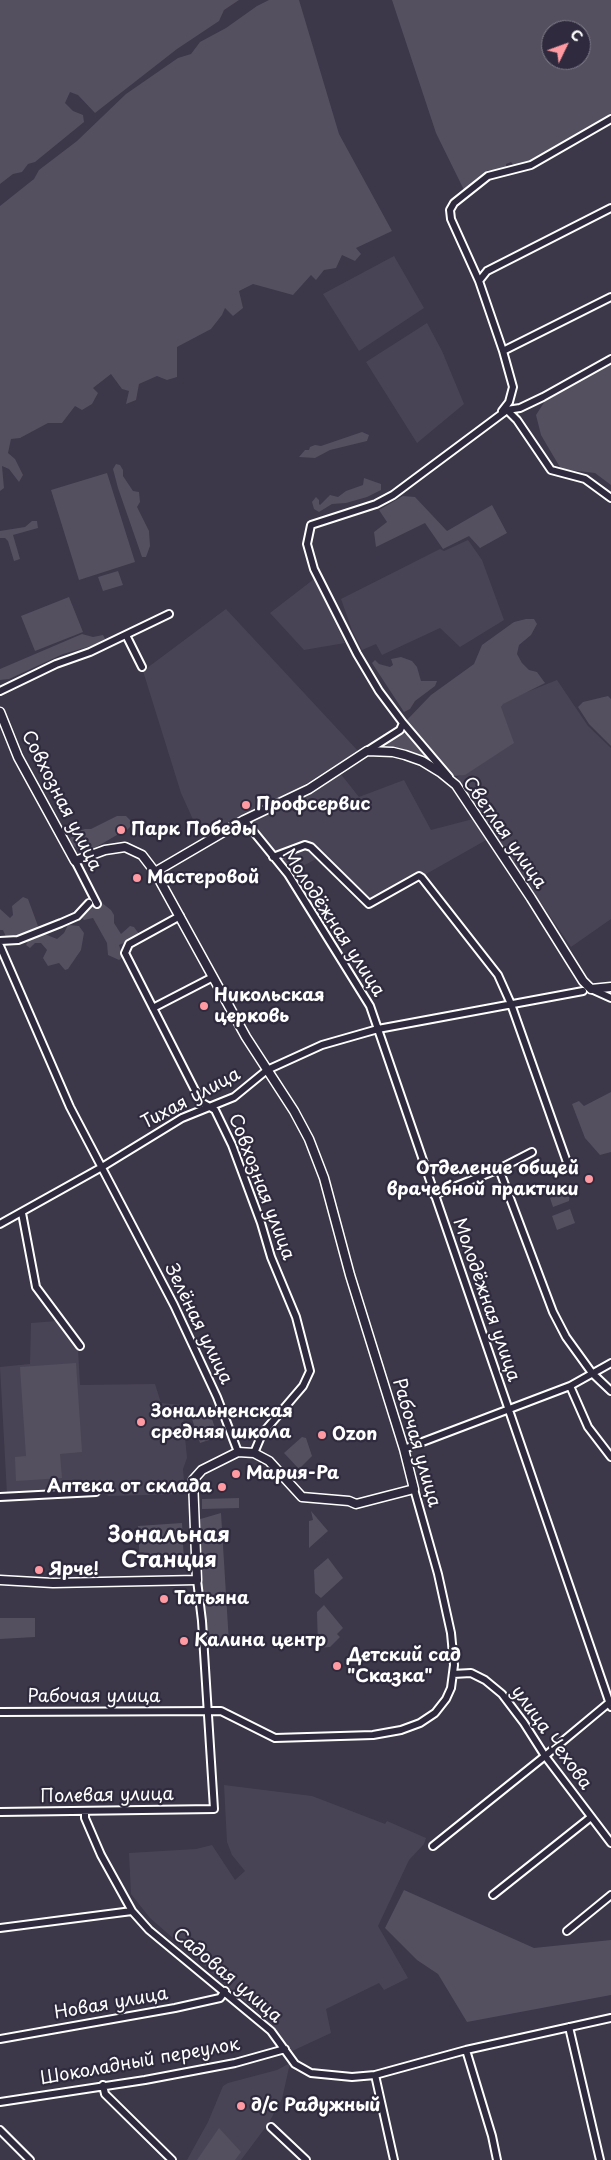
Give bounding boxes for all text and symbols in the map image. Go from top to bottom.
north arrow [541,20,591,70]
text: С [565,24,588,46]
street label: Совхозная улица [16,727,106,875]
street label: Светлая улица [457,773,551,893]
place label: Профсервис [256,794,371,816]
marker: Профсервис [240,799,252,811]
place label: Парк Победы [131,819,257,841]
marker: Парк Победы [115,824,127,836]
street label: Молодёжная улица [277,845,389,1001]
place label: Мастеровой [147,867,259,889]
marker: Мастеровой [131,872,143,884]
place label: Никольская церковь [214,985,325,1028]
marker: Никольская церковь [198,1000,210,1012]
street label: Тихая улица [138,1064,244,1134]
street label: Совхозная улица [223,1111,299,1263]
place label: Отделение общей врачебной практики [387,1158,579,1200]
marker: Отделение общей врачебной практики [583,1173,595,1185]
street label: Молодёжная улица [448,1215,524,1385]
street label: Зелёная улица [159,1260,237,1388]
street label: Рабочая улица [387,1376,445,1510]
place label: Зональненская средняя школа [151,1401,293,1444]
marker: Зональненская средняя школа [135,1416,147,1428]
place label: Ozon [332,1424,377,1446]
marker: Ozon [316,1429,328,1441]
place label: Мария-Ра [246,1463,339,1485]
marker: Мария-Ра [230,1468,242,1480]
place label: Аптека от склада [47,1476,212,1498]
marker: Аптека от склада [216,1481,228,1493]
district label: Зональная Станция [108,1523,230,1574]
place label: Ярче! [49,1559,99,1581]
marker: Ярче! [33,1564,45,1576]
place label: Татьяна [174,1588,249,1610]
marker: Татьяна [158,1593,170,1605]
place label: Калина центр [194,1630,326,1652]
marker: Калина центр [178,1635,190,1647]
place label: Детский сад "Сказка" [347,1645,461,1688]
marker: Детский сад "Сказка" [331,1660,343,1672]
street label: улица Чехова [506,1682,596,1794]
street label: Рабочая улица [28,1686,160,1708]
street label: Полевая улица [40,1784,174,1808]
street label: Садовая улица [168,1924,286,2028]
street label: Новая улица [52,1983,170,2025]
street label: Шоколадный переулок [39,2034,241,2090]
place label: д/с Радужный [251,2095,381,2117]
marker: д/с Радужный [235,2100,247,2112]

